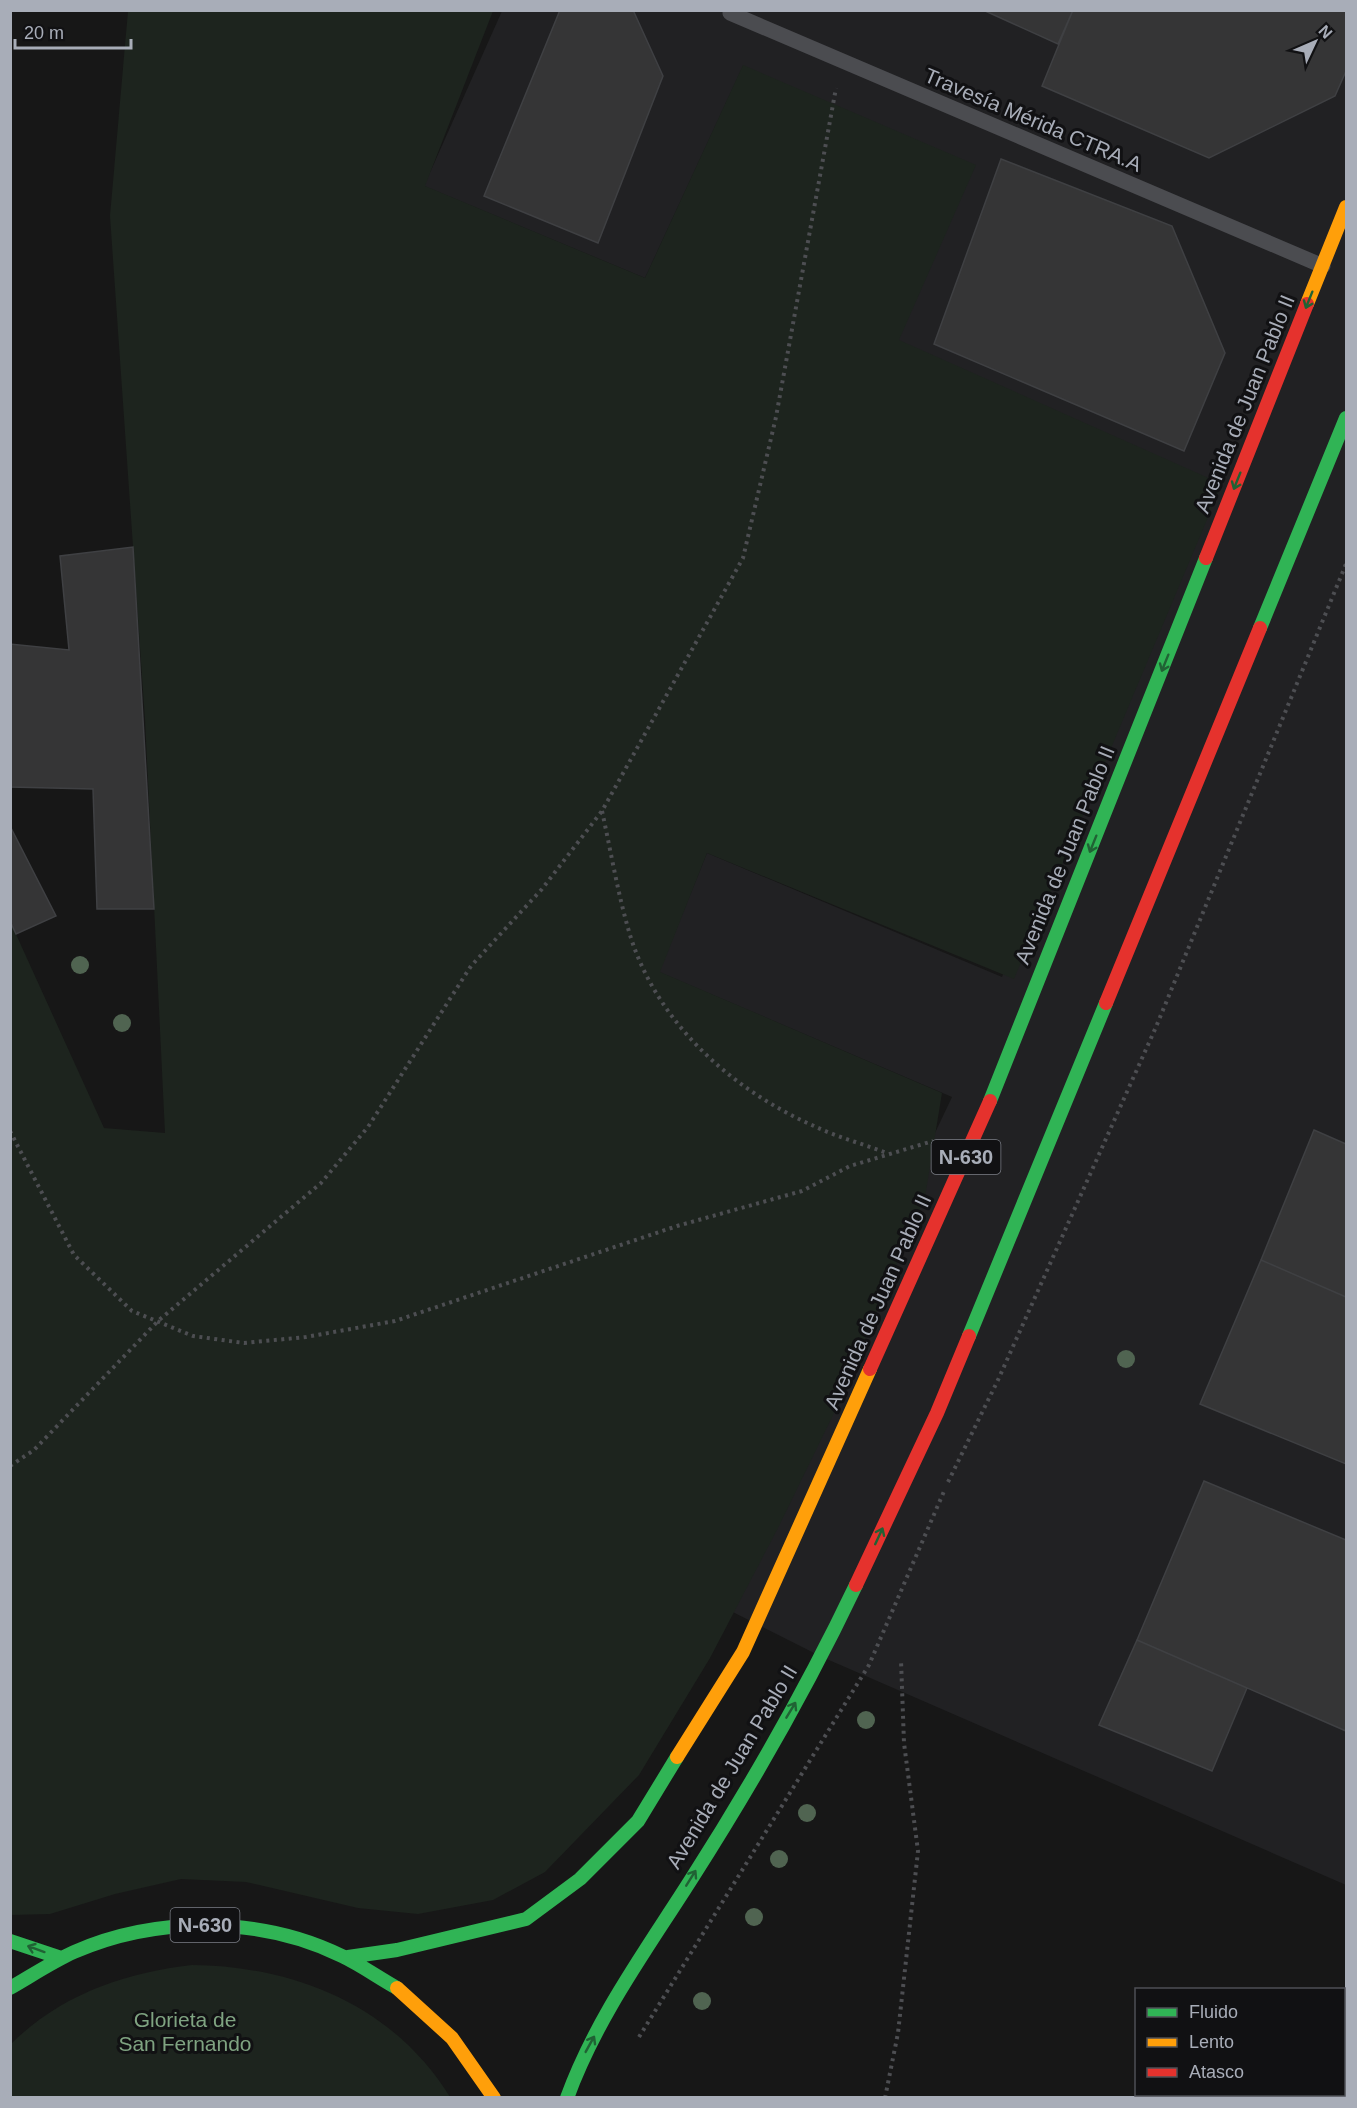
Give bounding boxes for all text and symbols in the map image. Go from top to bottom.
scale bar [15,12,130,50]
north arrow [1285,12,1345,72]
text: N [1315,22,1336,42]
text: 20 m [24,23,64,43]
street label: Travesía Mérida CTRA.A [921,63,1145,176]
street label: Avenida de Juan Pablo II [1190,291,1299,516]
one-way arrow [1303,291,1314,309]
one-way arrow [1231,472,1242,490]
one-way arrow [1159,653,1170,671]
street label: Avenida de Juan Pablo II [1010,742,1119,967]
one-way arrow [1087,834,1098,852]
road number: N-630 [932,1140,1000,1174]
street label: Avenida de Juan Pablo II [820,1191,935,1413]
one-way arrow [874,1528,886,1546]
street label: Avenida de Juan Pablo II [662,1661,801,1873]
one-way arrow [785,1702,797,1719]
one-way arrow [686,1870,698,1887]
road number: N-630 [170,1908,240,1942]
one-way arrow [27,1942,46,1953]
legend [1135,1988,1345,2096]
text: Fluido [1189,2002,1238,2022]
park label: Glorieta de San Fernando [118,2008,252,2055]
text: Lento [1189,2032,1234,2052]
one-way arrow [584,2036,596,2053]
text: Atasco [1189,2062,1244,2082]

